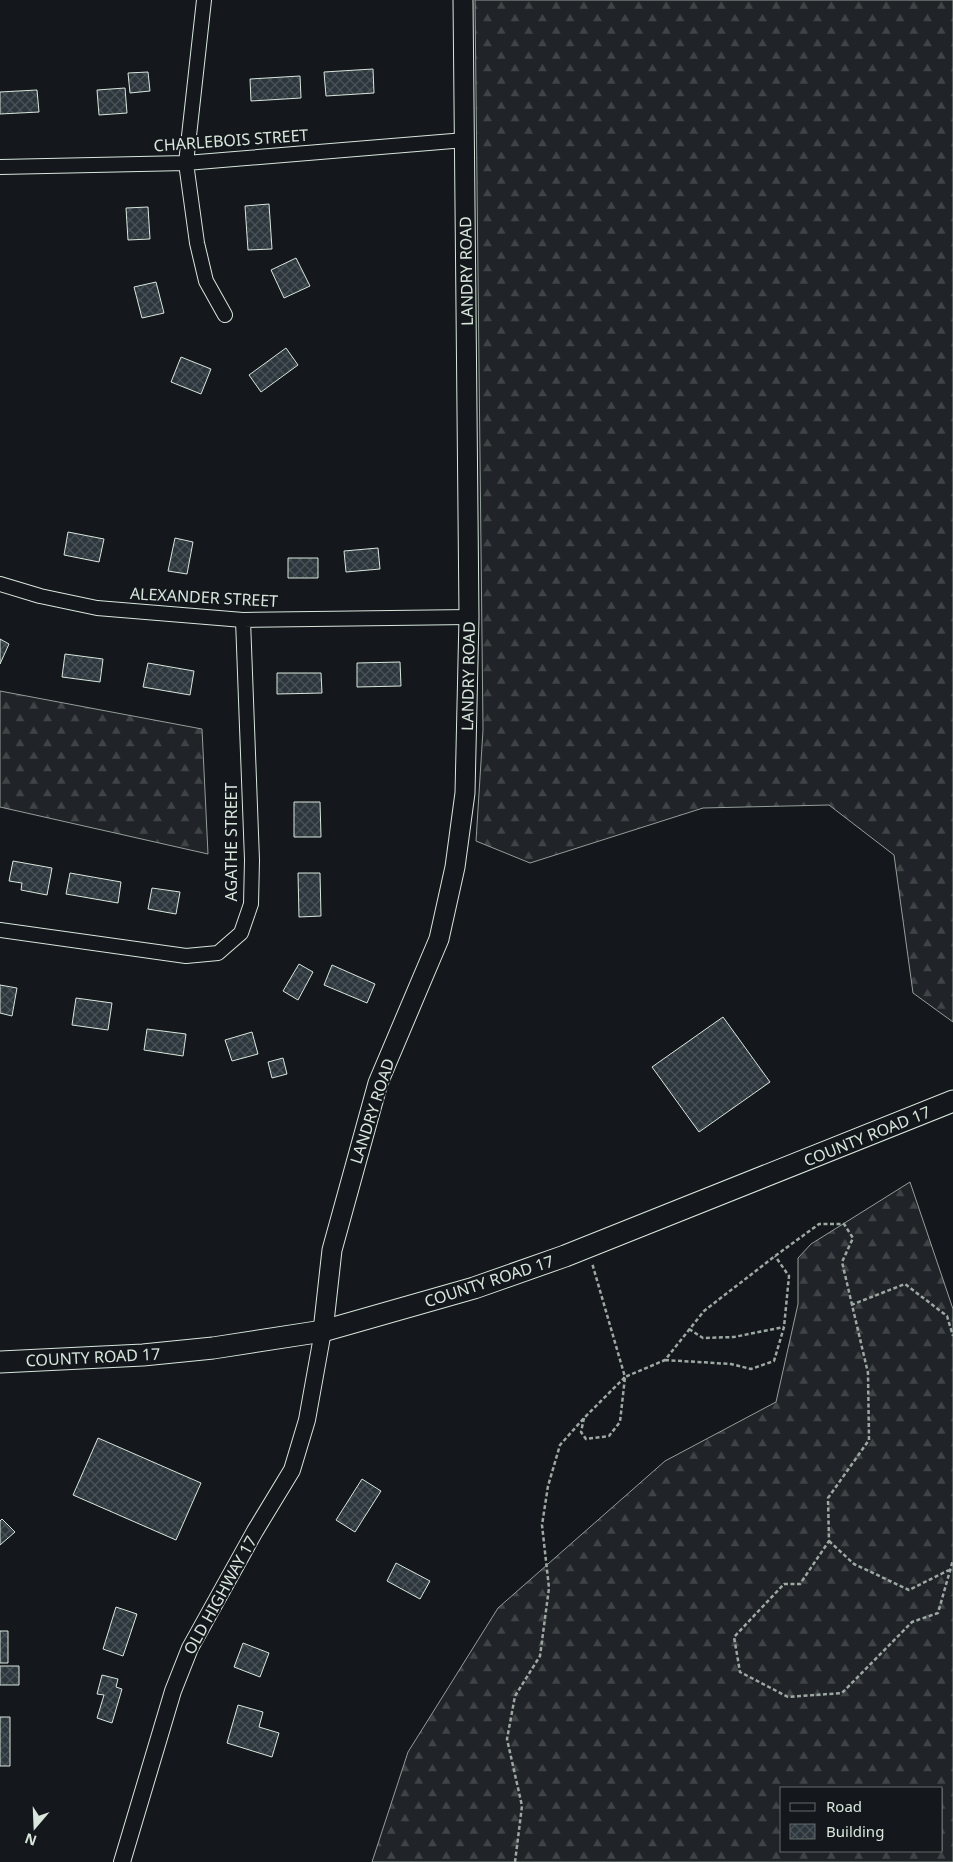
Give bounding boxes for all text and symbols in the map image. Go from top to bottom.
street label: CHARLEBOIS STREET [153,124,309,156]
street label: LANDRY ROAD [454,216,478,326]
street label: ALEXANDER STREET [129,582,279,612]
street label: LANDRY ROAD [456,621,480,731]
street label: AGATHE STREET [220,783,242,901]
street label: LANDRY ROAD [345,1055,399,1167]
street label: COUNTY ROAD 17 [800,1101,934,1171]
street label: COUNTY ROAD 17 [422,1250,556,1312]
street label: COUNTY ROAD 17 [25,1342,161,1372]
street label: OLD HIGHWAY 17 [178,1532,262,1658]
legend [780,1787,943,1852]
text: Road [826,1796,862,1816]
north arrow [10,1802,60,1852]
text: Building [826,1821,884,1841]
text: N [22,1829,39,1851]

